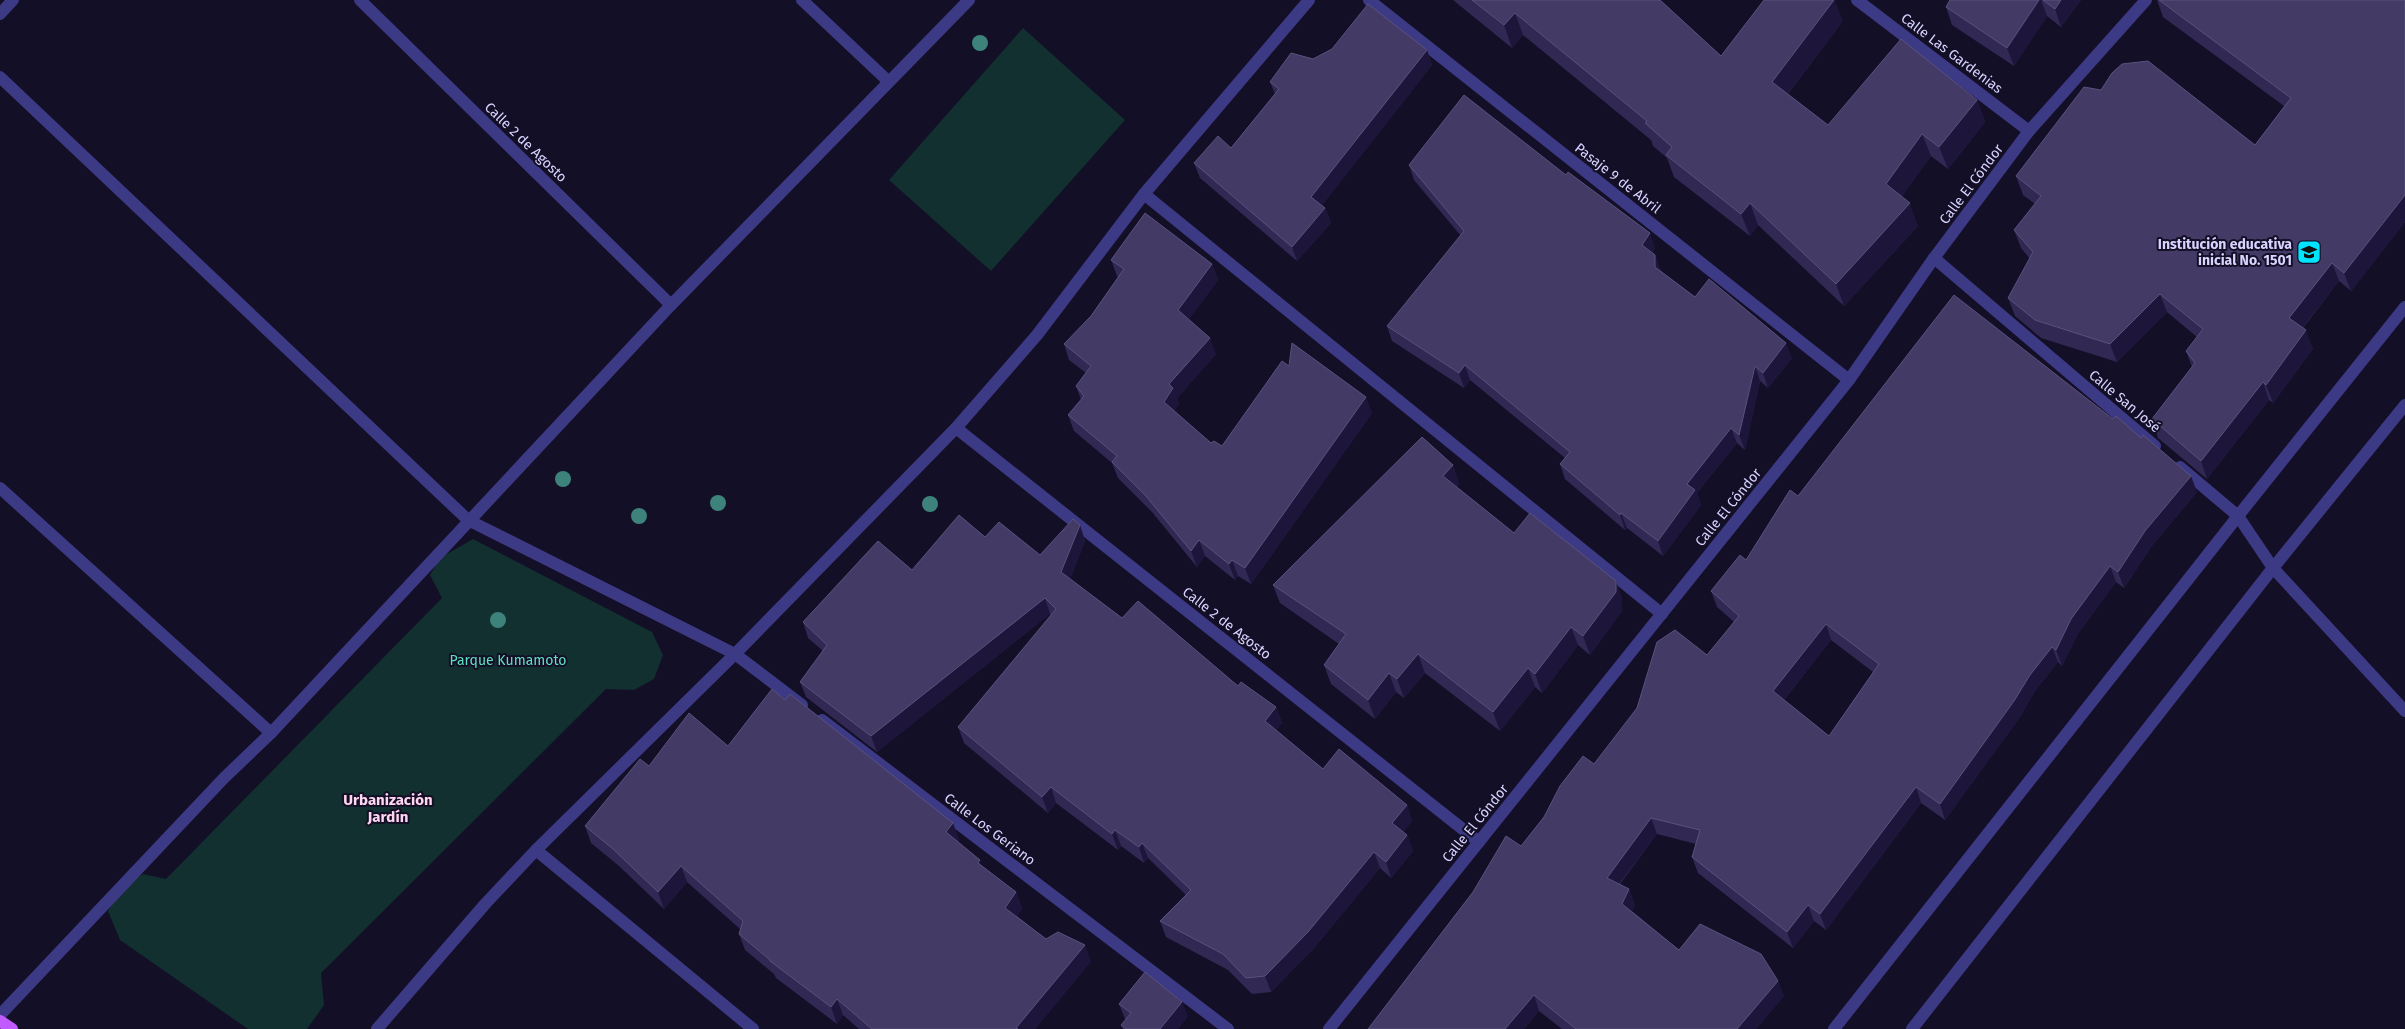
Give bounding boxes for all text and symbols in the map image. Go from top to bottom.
street label: Calle Las Gardenias [1898,10,2006,97]
street label: Calle 2 de Agosto [481,99,570,186]
street label: Pasaje 9 de Abril [1571,140,1664,217]
street label: Calle El Cóndor [1936,140,2007,228]
place label: Institución educativa inicial No. 1501 [2158,236,2292,269]
school or university icon: Institución educativa inicial No. 1501 [2296,239,2322,265]
street label: Calle San José [2085,366,2164,436]
street label: Calle El Cóndor [1692,464,1765,550]
street label: Calle 2 de Agosto [1179,584,1274,663]
park label: Parque Kumamoto [450,652,566,669]
street label: Calle El Cóndor [1439,780,1512,866]
street label: Calle Los Geriano [941,790,1039,869]
district label: Urbanización Jardín [343,791,433,826]

